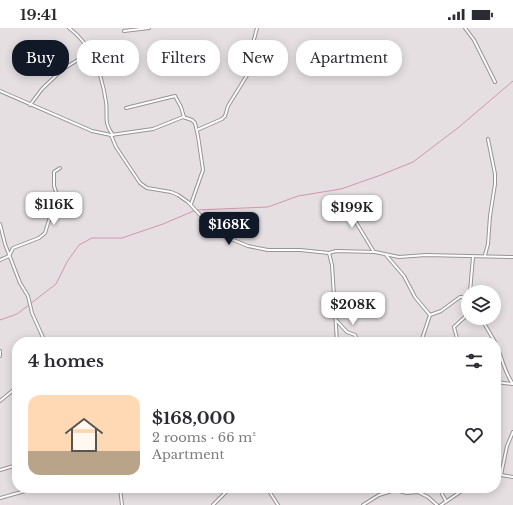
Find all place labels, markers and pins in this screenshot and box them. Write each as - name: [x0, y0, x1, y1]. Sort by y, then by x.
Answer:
- pin: $116K: [26, 192, 82, 226]
- pin: $199K: [324, 195, 380, 229]
- pin: $168K: [201, 212, 257, 246]
- pin: $208K: [325, 292, 381, 326]

